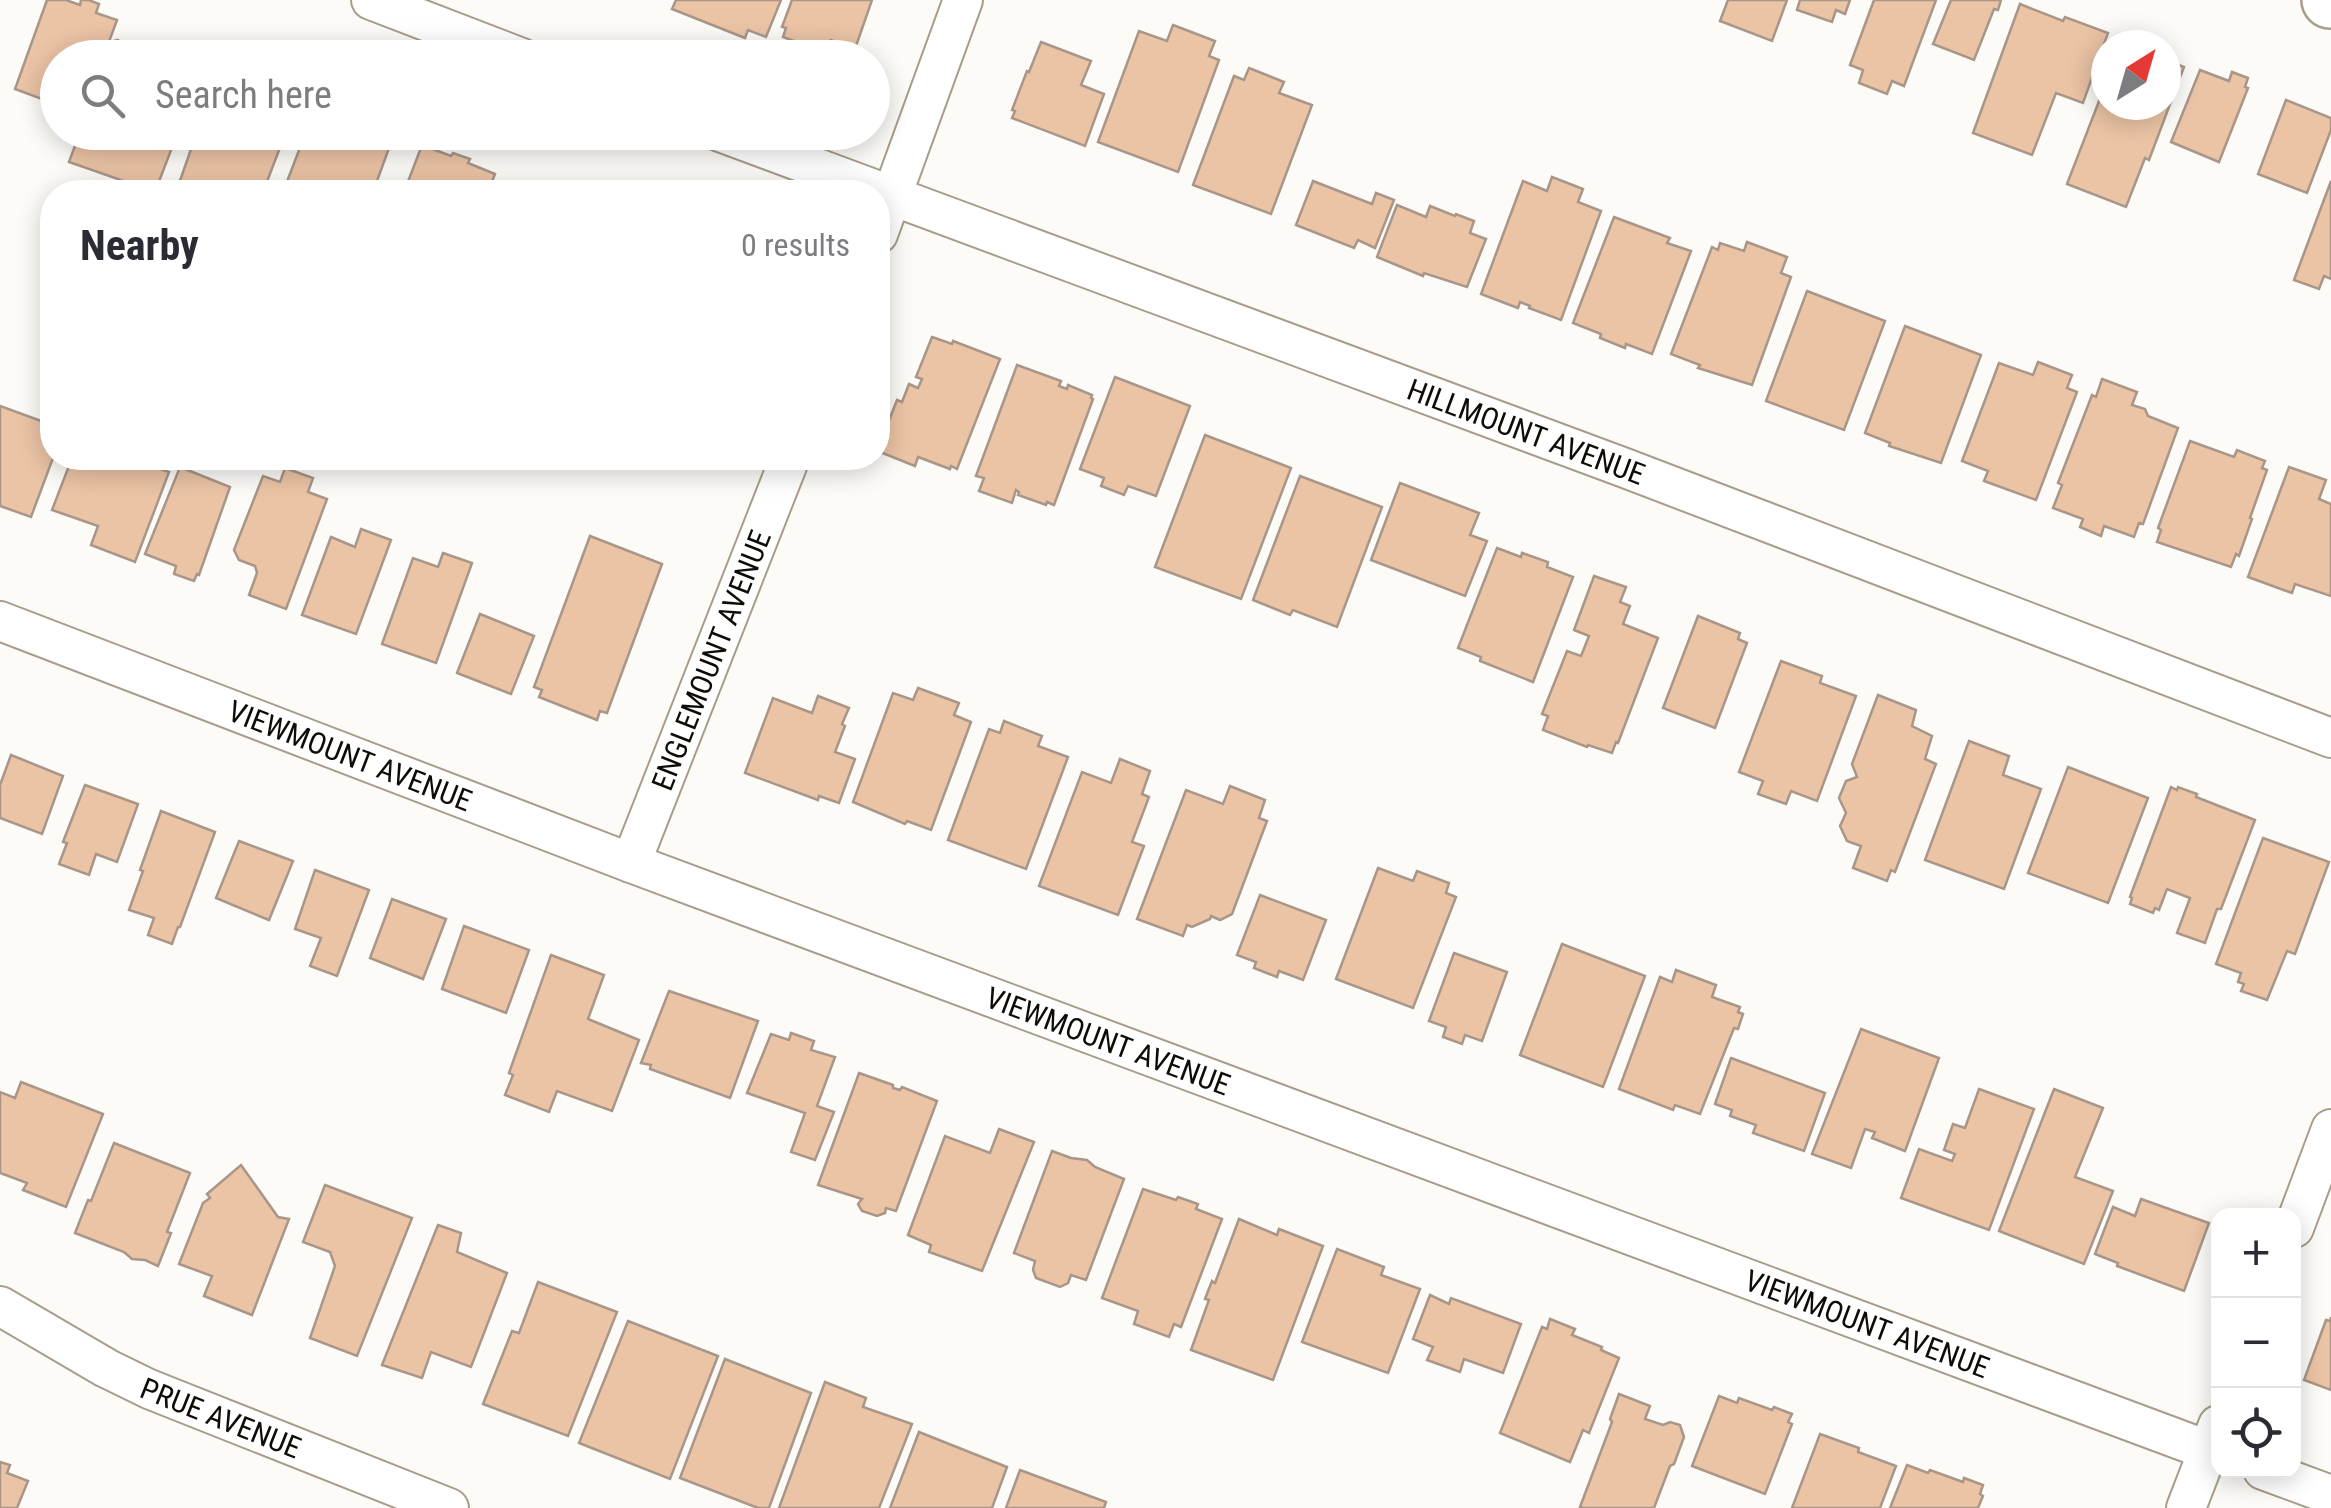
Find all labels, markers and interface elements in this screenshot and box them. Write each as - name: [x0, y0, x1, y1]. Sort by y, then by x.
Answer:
- north arrow: [2091, 30, 2181, 120]
- search box: [40, 40, 890, 150]
- icon: search: [75, 68, 130, 123]
- text: Search here: [155, 73, 332, 117]
- text: Nearby: [80, 221, 199, 270]
- text: 0 results: [741, 226, 850, 264]
- street label: HILLMOUNT AVENUE: [1403, 371, 1650, 491]
- street label: ENGLEMOUNT AVENUE: [644, 525, 777, 795]
- street label: VIEWMOUNT AVENUE: [223, 693, 477, 818]
- street label: VIEWMOUNT AVENUE: [981, 979, 1235, 1102]
- map controls: [2211, 1208, 2301, 1478]
- button: +: [2211, 1208, 2301, 1298]
- street label: VIEWMOUNT AVENUE: [1740, 1262, 1994, 1385]
- button: −: [2211, 1298, 2301, 1388]
- street label: PRUE AVENUE: [136, 1370, 306, 1465]
- button: locate: [2211, 1388, 2301, 1478]

